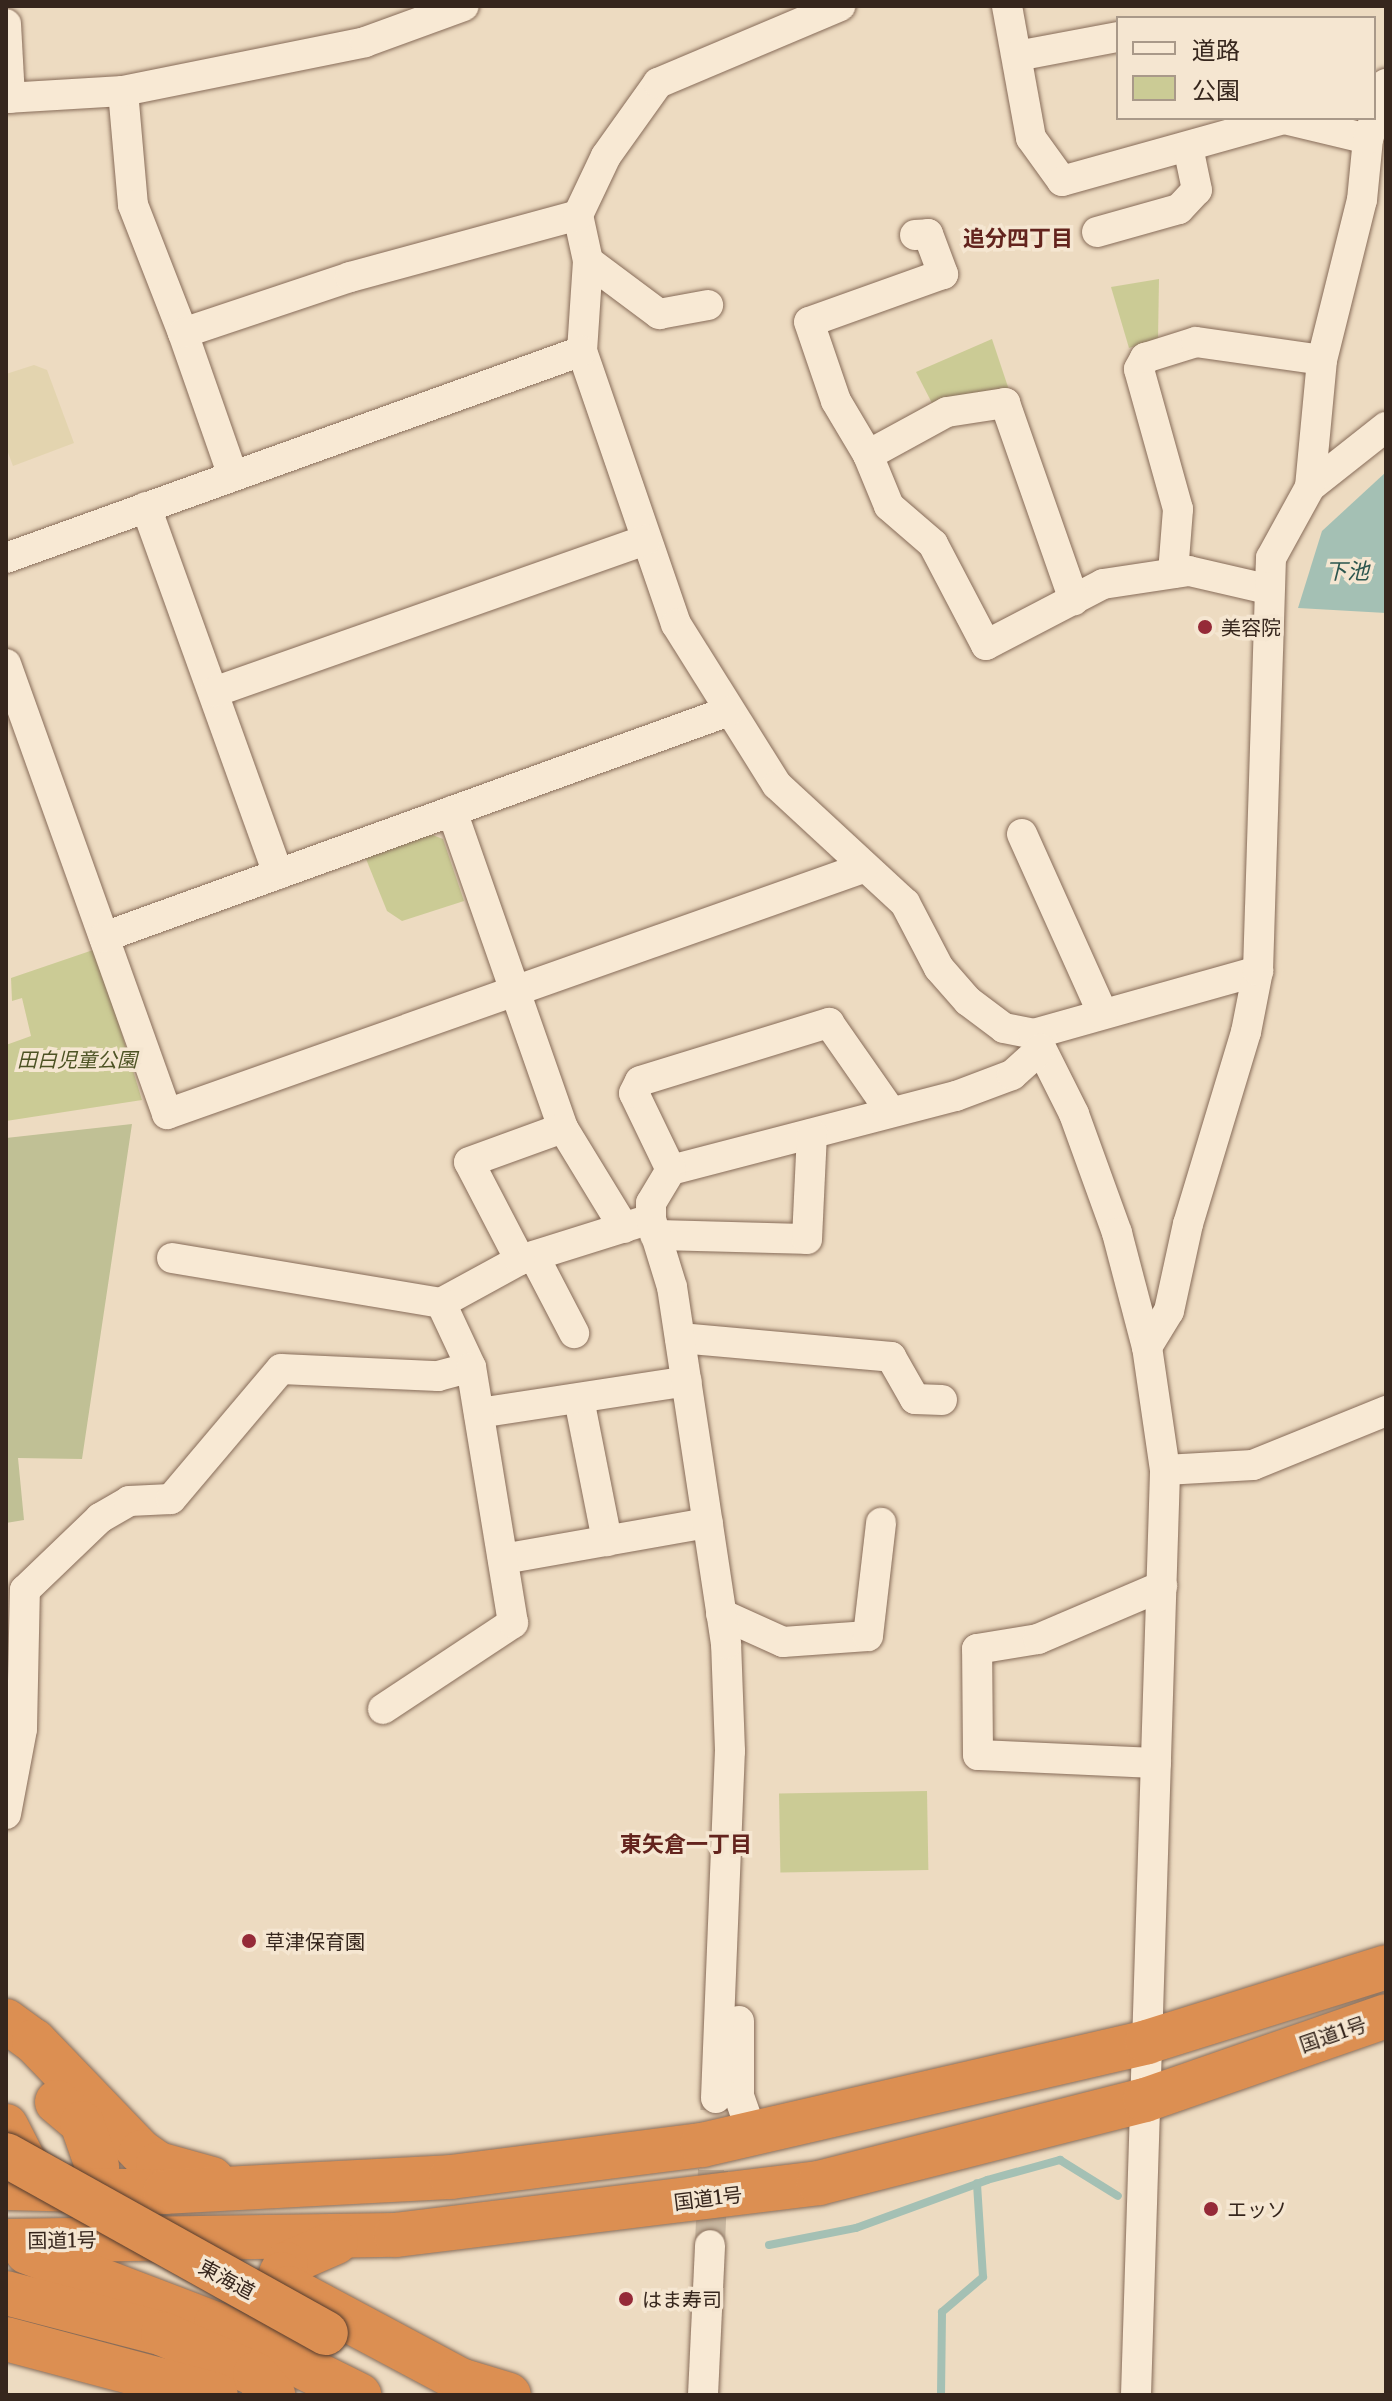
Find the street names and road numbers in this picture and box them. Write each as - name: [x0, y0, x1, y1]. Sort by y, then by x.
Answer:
- street label: 国道1号: [1296, 2011, 1370, 2057]
- street label: 国道1号: [672, 2182, 744, 2214]
- street label: 国道1号: [27, 2227, 97, 2253]
- street label: 東海道: [195, 2254, 259, 2304]

